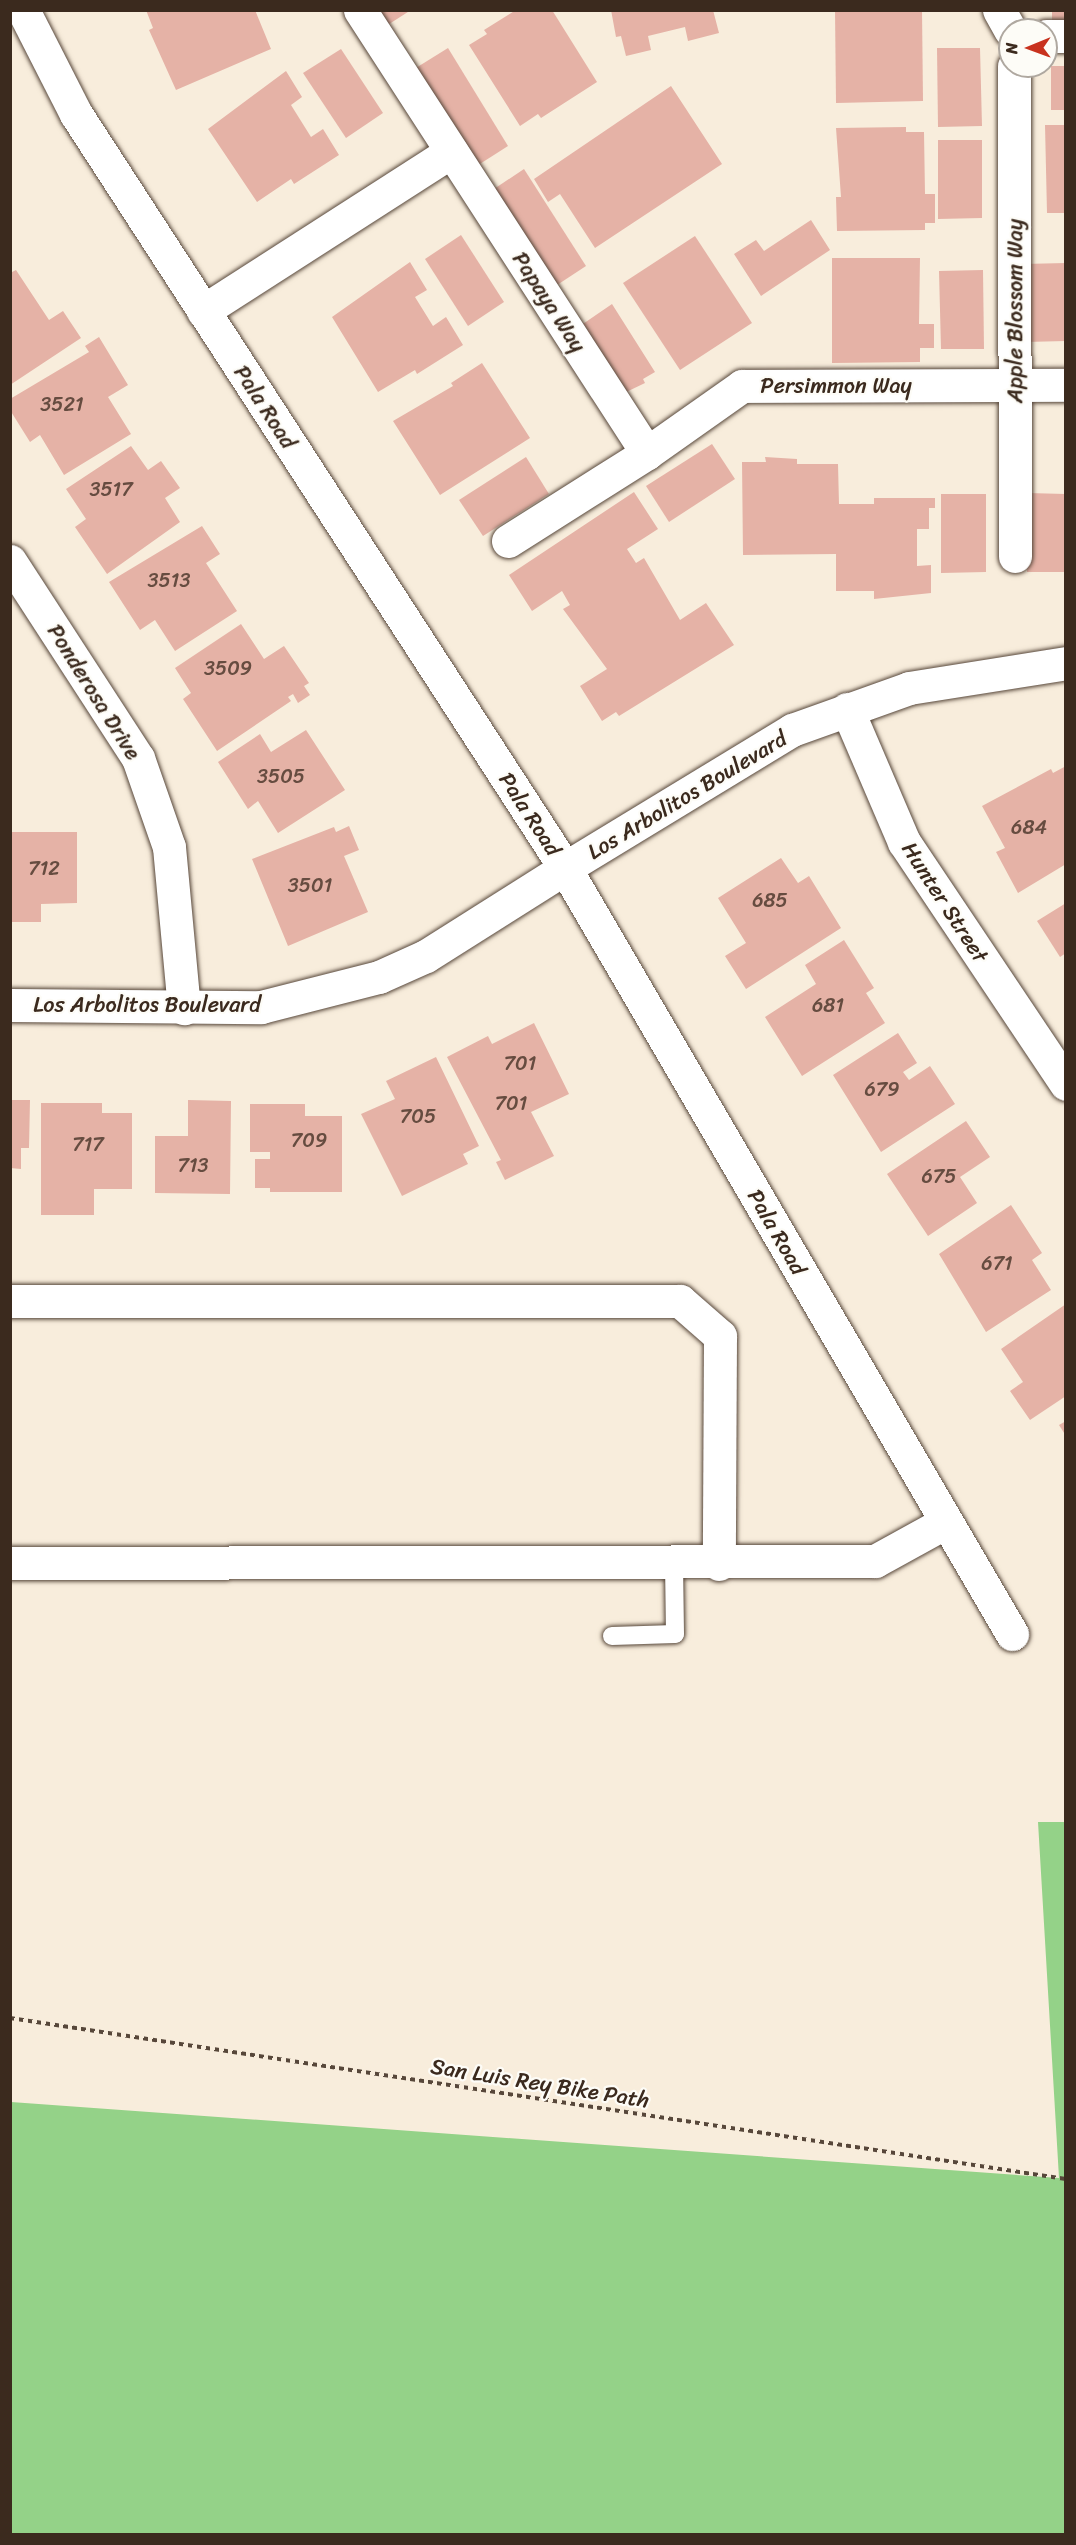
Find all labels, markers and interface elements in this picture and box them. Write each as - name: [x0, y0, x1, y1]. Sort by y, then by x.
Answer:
- north arrow: [998, 18, 1058, 78]
- text: N: [997, 42, 1026, 54]
- street label: Apple Blossom Way: [1002, 219, 1028, 403]
- street label: Papaya Way: [507, 247, 591, 357]
- street label: Pala Road: [228, 360, 302, 454]
- street label: Persimmon Way: [760, 373, 912, 399]
- house number: 3521: [40, 392, 84, 416]
- house number: 3517: [89, 477, 133, 501]
- house number: 3513: [148, 568, 190, 592]
- street label: Ponderosa Drive: [42, 619, 146, 765]
- house number: 3509: [204, 656, 252, 680]
- street label: Los Arbolitos Boulevard: [583, 725, 791, 865]
- house number: 3505: [257, 764, 305, 788]
- street label: Pala Road: [493, 767, 567, 861]
- house number: 684: [1011, 815, 1047, 839]
- street label: Hunter Street: [896, 837, 994, 967]
- house number: 712: [28, 856, 60, 880]
- house number: 3501: [288, 873, 332, 897]
- house number: 685: [752, 888, 788, 912]
- street label: Los Arbolitos Boulevard: [33, 992, 261, 1018]
- house number: 681: [812, 993, 844, 1017]
- house number: 701: [504, 1051, 536, 1075]
- house number: 679: [864, 1077, 900, 1101]
- house number: 701: [495, 1091, 527, 1115]
- house number: 705: [400, 1104, 436, 1128]
- house number: 709: [291, 1128, 327, 1152]
- house number: 717: [72, 1132, 104, 1156]
- house number: 713: [178, 1153, 208, 1177]
- house number: 675: [922, 1164, 956, 1188]
- street label: Pala Road: [742, 1184, 812, 1280]
- house number: 671: [981, 1251, 1013, 1275]
- street label: San Luis Rey Bike Path: [428, 2053, 652, 2113]

